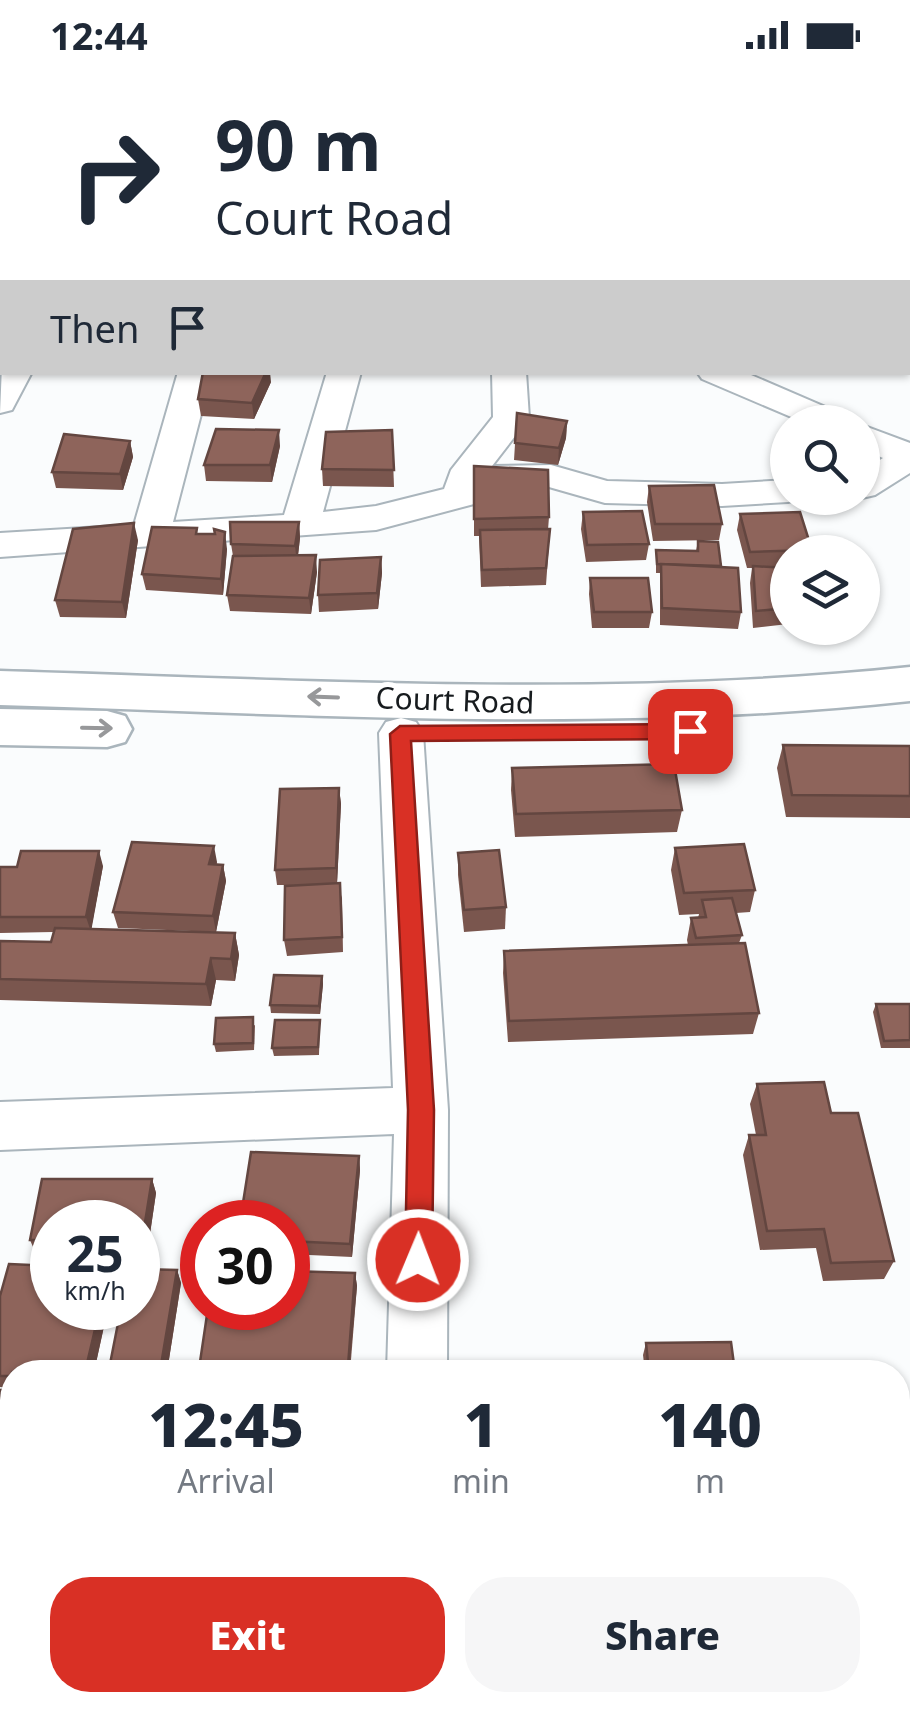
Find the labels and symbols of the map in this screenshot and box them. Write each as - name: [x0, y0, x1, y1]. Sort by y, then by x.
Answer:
- street label: Court Road: [375, 676, 535, 723]
- one-way arrow: [308, 688, 340, 707]
- pin: [648, 689, 733, 774]
- one-way arrow: [81, 719, 113, 738]
- speed limit sign: 30: [180, 1200, 310, 1330]
- position arrow: [366, 1208, 470, 1312]

